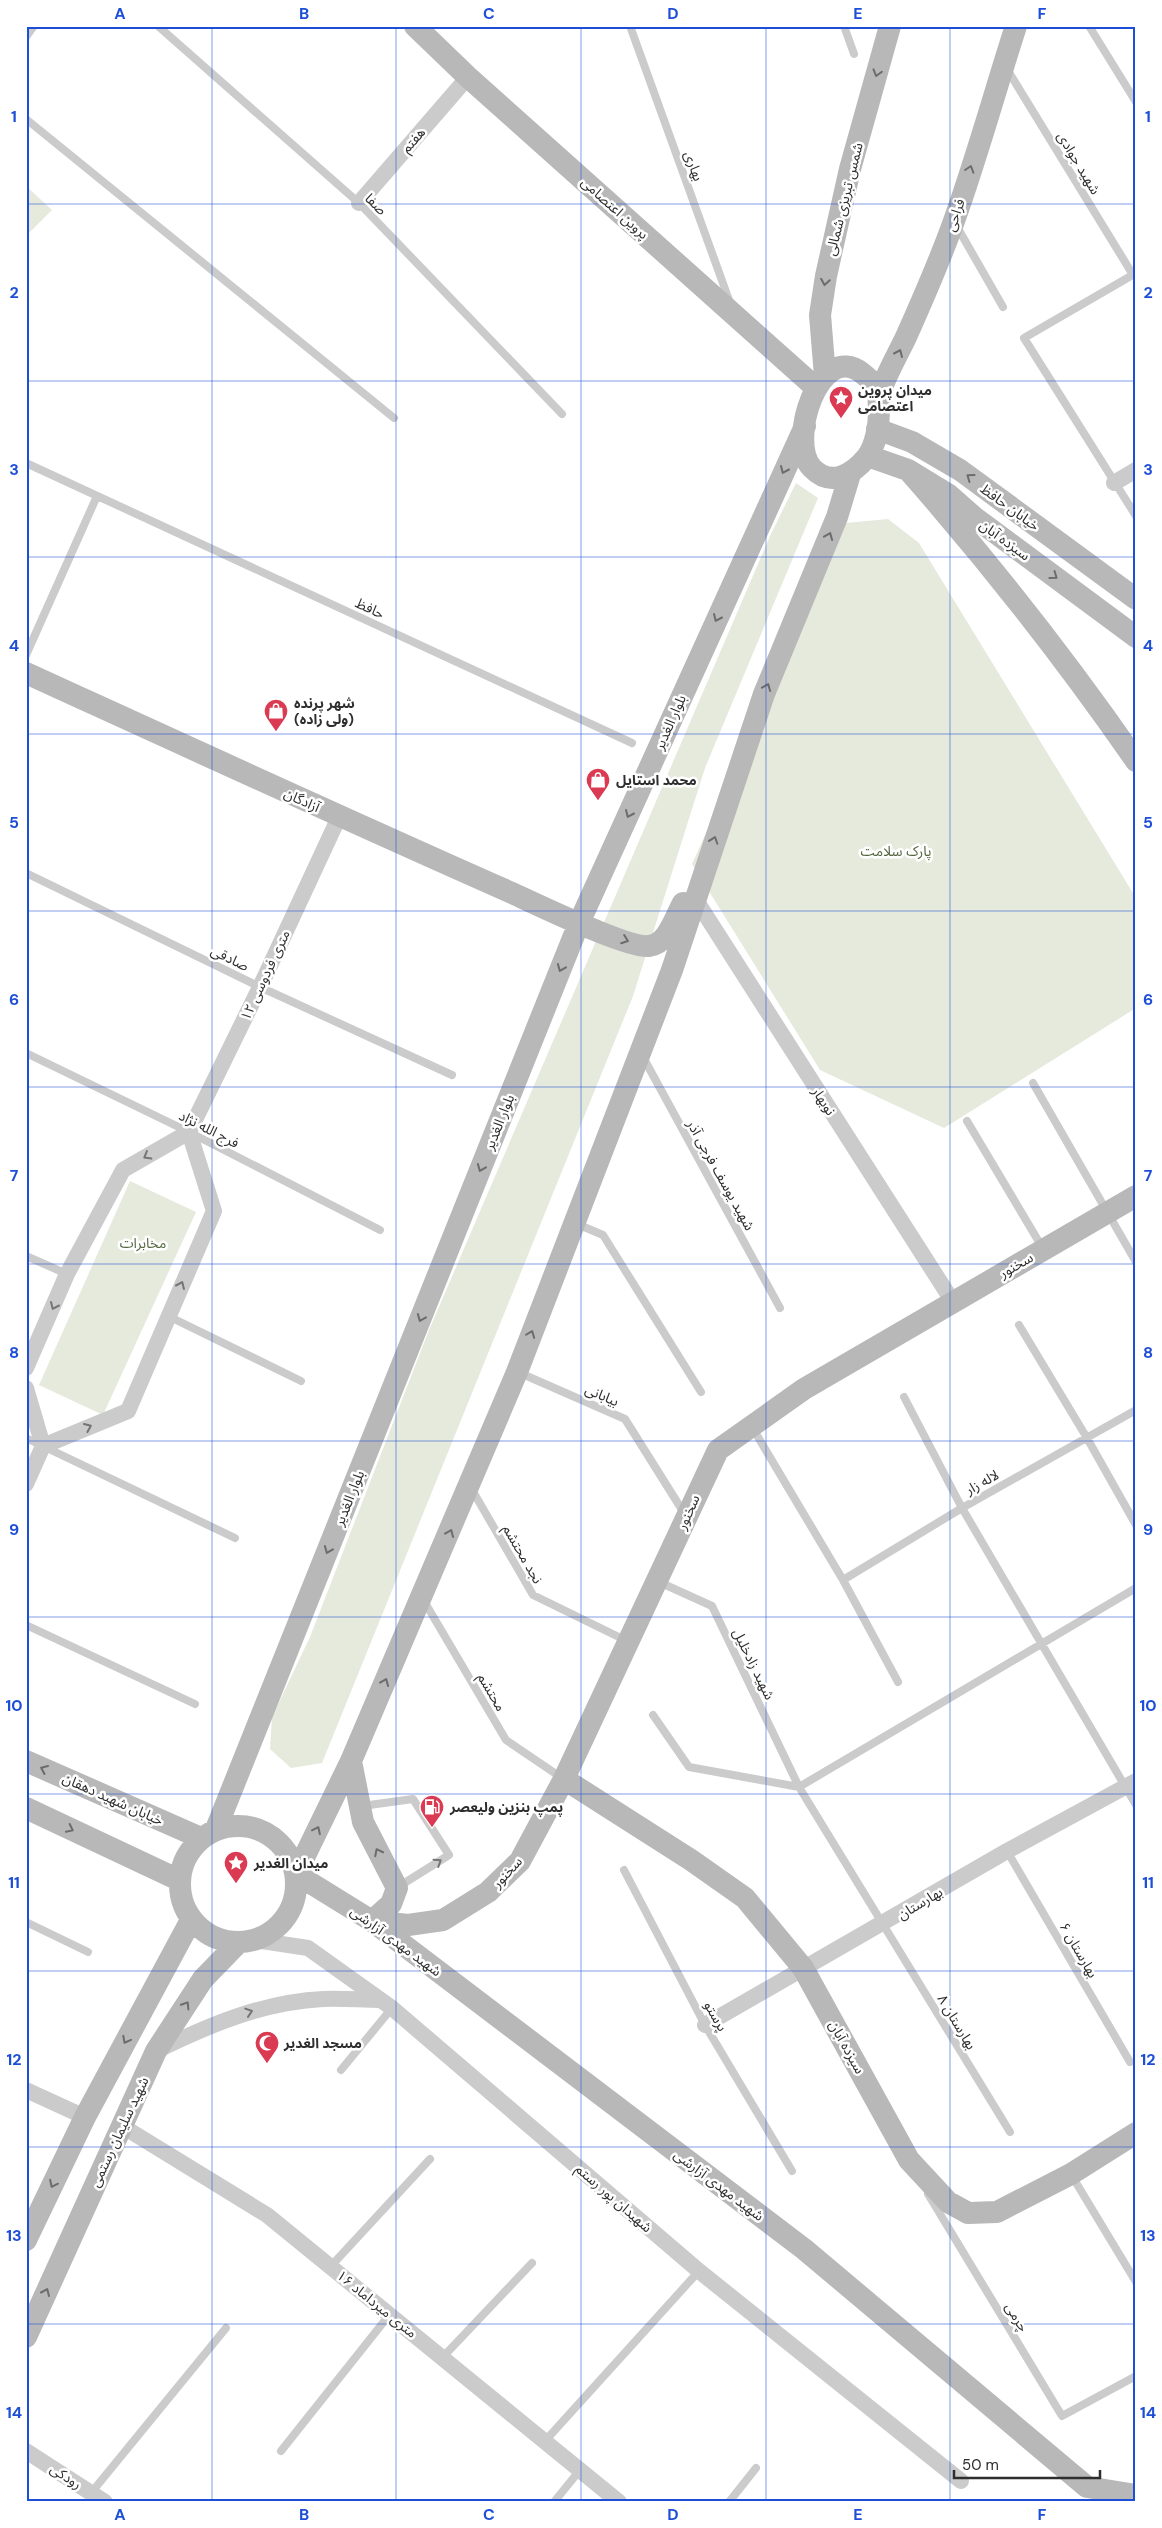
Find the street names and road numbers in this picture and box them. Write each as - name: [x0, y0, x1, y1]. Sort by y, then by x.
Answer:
- street label: هفتم: [397, 124, 431, 158]
- street label: شهید جوادی: [1053, 128, 1105, 198]
- street label: شمس تبریزی شمالی: [821, 141, 867, 257]
- street label: بهاری: [680, 148, 708, 184]
- street label: پروین اعتصامی: [577, 173, 653, 244]
- street label: صفا: [361, 189, 391, 219]
- street label: فراحی: [941, 196, 969, 234]
- street label: خیابان حافظ: [977, 479, 1043, 535]
- street label: سیزده آبان: [976, 516, 1034, 564]
- street label: حافظ: [353, 593, 387, 623]
- street label: بلوار الغدیر: [650, 692, 690, 753]
- street label: آزادگان: [281, 784, 324, 816]
- street label: ۱۲ متری فردوسی: [236, 927, 294, 1023]
- street label: صادقی: [208, 941, 252, 975]
- street label: نوبهار: [808, 1082, 840, 1119]
- street label: بلوار الغدیر: [479, 1091, 518, 1153]
- street label: فرج الله نژاد: [175, 1106, 242, 1154]
- street label: شهید یوسف فرجی آذر: [683, 1116, 759, 1234]
- street label: سخنور: [995, 1248, 1036, 1282]
- street label: بیابانی: [582, 1380, 622, 1410]
- street label: لاله زار: [961, 1466, 1002, 1499]
- street label: بلوار الغدیر: [329, 1467, 368, 1529]
- street label: سخنور: [672, 1492, 704, 1533]
- street label: نجد محتشم: [497, 1521, 547, 1588]
- street label: شهید زادخلیل: [729, 1625, 779, 1703]
- street label: محتشم: [472, 1670, 510, 1715]
- street label: خیابان شهید دهقان: [60, 1769, 166, 1829]
- street label: سخنور: [487, 1853, 526, 1892]
- street label: بهارستان: [894, 1882, 946, 1923]
- street label: شهید مهدی آزارشی: [347, 1902, 445, 1980]
- street label: بهارستان ۶: [1056, 1919, 1102, 1981]
- street label: بهارستان ۸: [934, 1991, 981, 2053]
- street label: پرستو: [699, 1998, 732, 2035]
- street label: سیزده آبان: [825, 2017, 869, 2077]
- street label: شهید سلیمان رستمی: [86, 2074, 152, 2190]
- street label: شهید مهدی آزارشی: [670, 2145, 768, 2225]
- street label: شهیدان پور رستم: [571, 2160, 656, 2238]
- street label: ۱۶ متری میرداماد: [333, 2266, 421, 2342]
- street label: چرمی: [1000, 2299, 1033, 2335]
- street label: رودکی: [47, 2459, 85, 2493]

